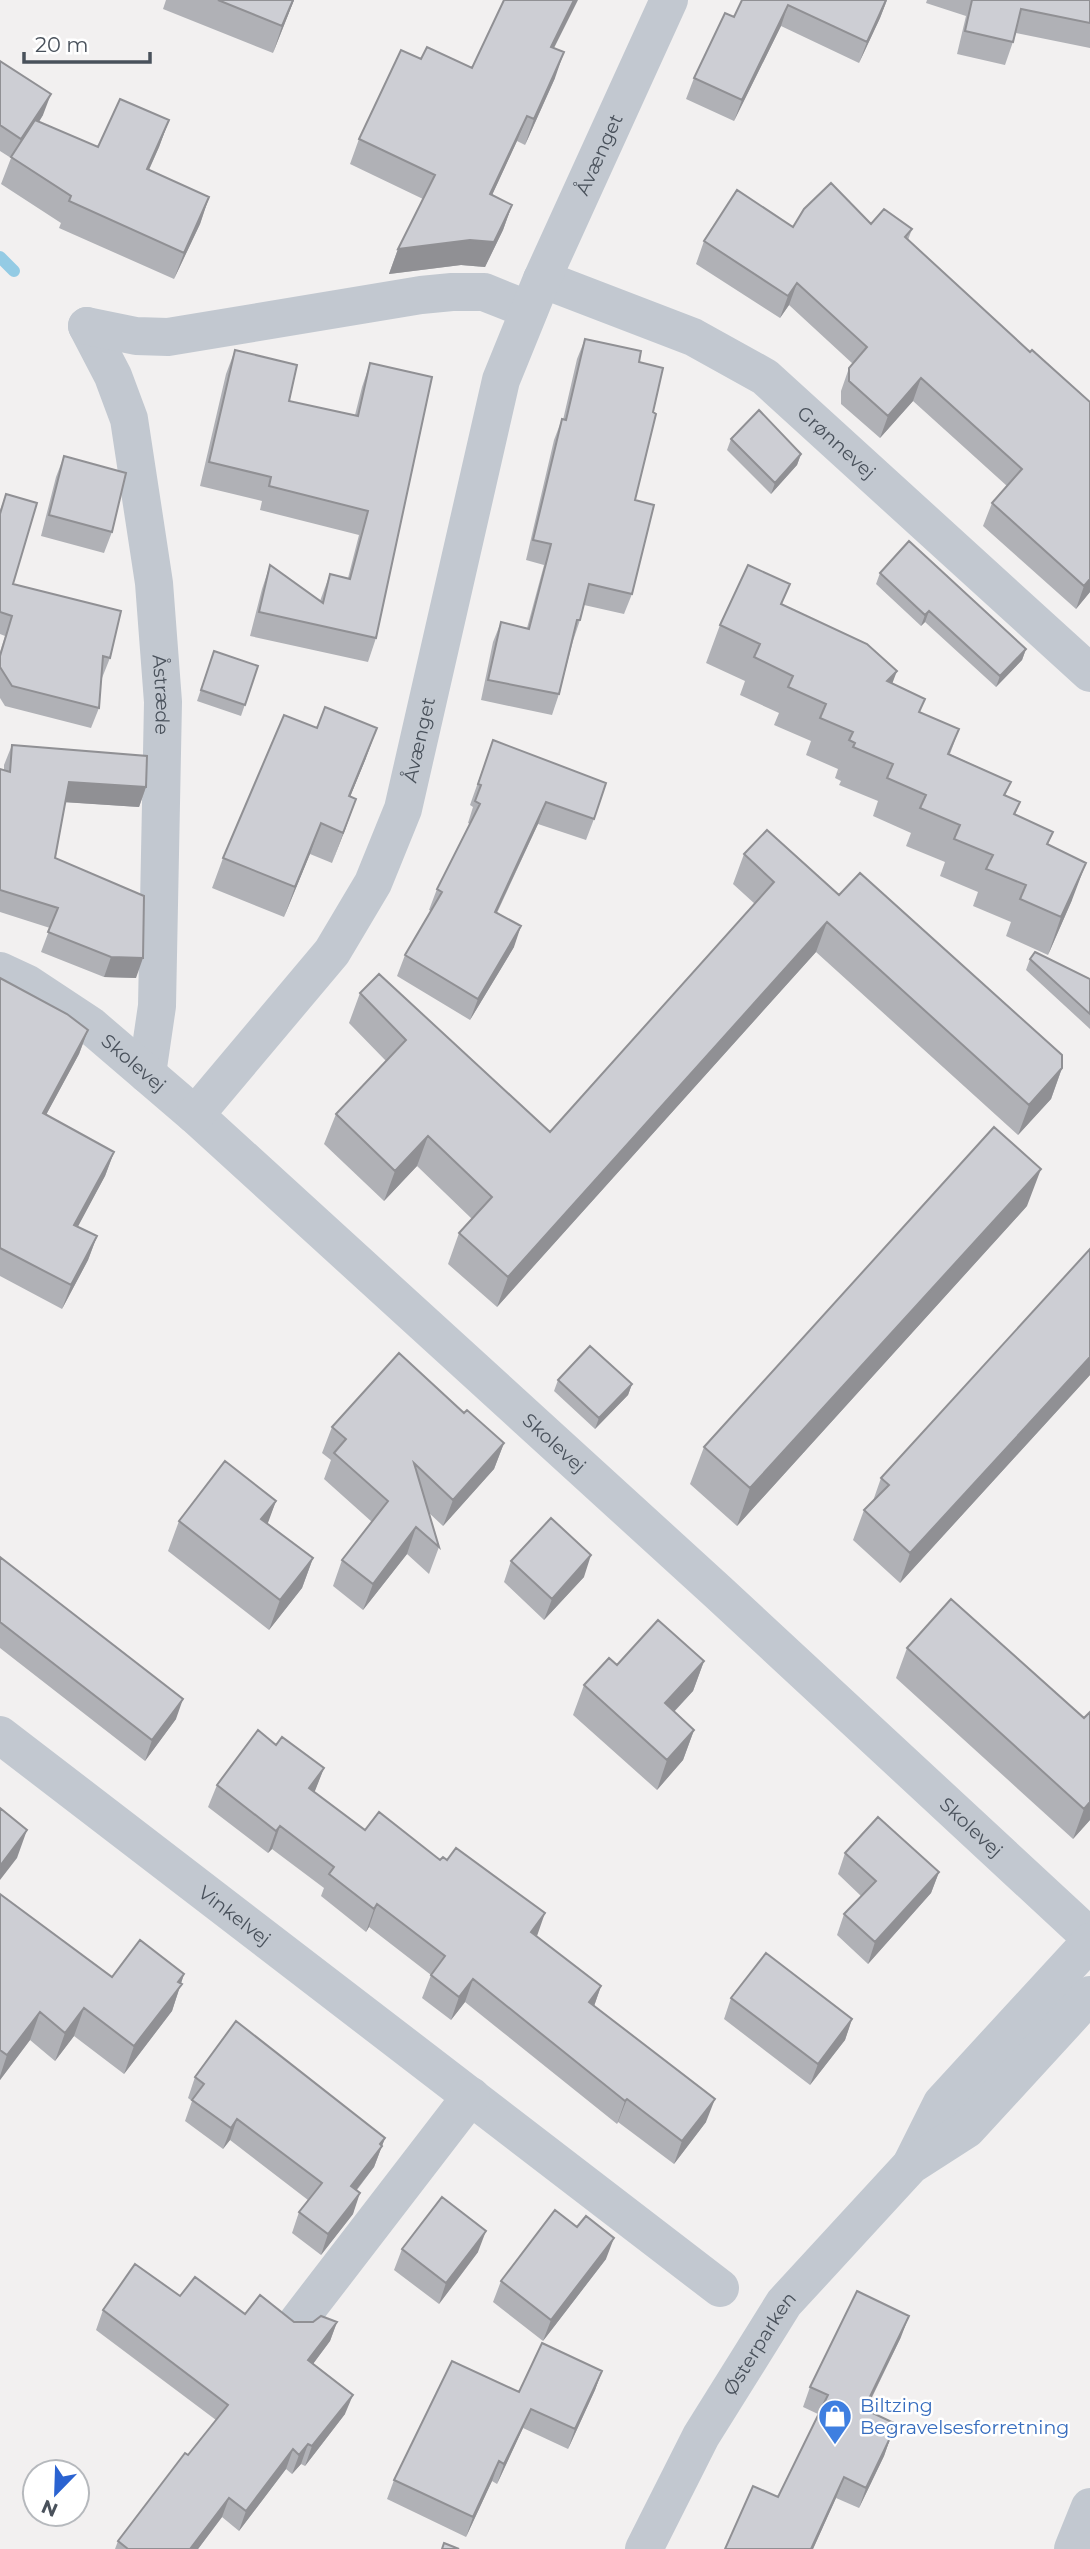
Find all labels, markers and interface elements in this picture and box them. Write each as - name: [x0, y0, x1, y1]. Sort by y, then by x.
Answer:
- scale bar: [24, 21, 150, 65]
- text: 20 m: [35, 32, 89, 57]
- street label: Åvænget: [570, 110, 627, 199]
- street label: Grønnevej: [793, 401, 880, 484]
- street label: Åstræde: [148, 654, 175, 735]
- street label: Åvænget: [398, 695, 440, 785]
- street label: Skolevej: [97, 1029, 171, 1097]
- street label: Skolevej: [518, 1408, 591, 1477]
- street label: Skolevej: [935, 1792, 1008, 1862]
- street label: Vinkelvej: [194, 1880, 275, 1950]
- street label: Østerparken: [718, 2286, 800, 2399]
- place label: Biltzing Begravelsesforretning: [860, 2394, 1069, 2439]
- shop icon: Biltzing Begravelsesforretning: [816, 2397, 854, 2446]
- north arrow: [21, 2458, 91, 2528]
- text: N: [38, 2495, 61, 2522]

